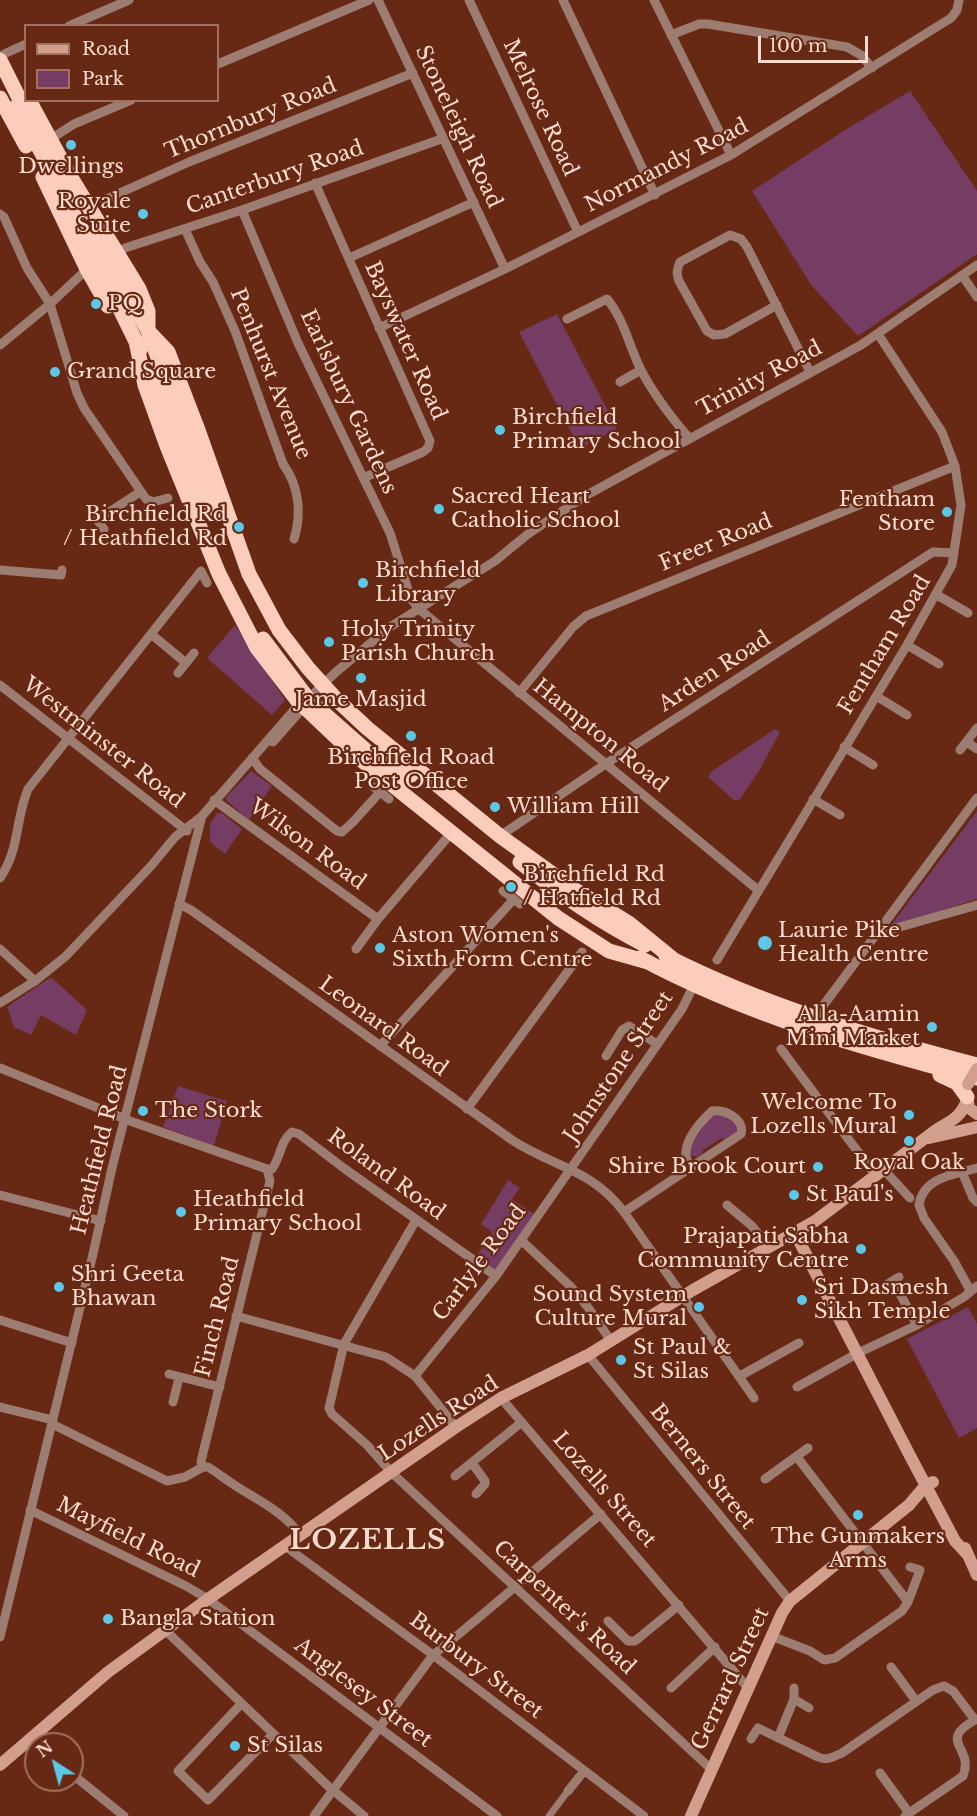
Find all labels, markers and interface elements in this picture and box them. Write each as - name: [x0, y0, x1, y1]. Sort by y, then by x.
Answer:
- legend: [24, 24, 219, 102]
- scale bar: [761, 24, 870, 62]
- text: 100 m: [769, 35, 827, 57]
- street label: Melrose Road: [497, 36, 583, 180]
- text: Road: [82, 38, 130, 60]
- street label: Stoneleigh Road: [409, 42, 507, 212]
- text: Park: [82, 68, 124, 90]
- street label: Thornbury Road: [162, 73, 340, 165]
- street label: Normandy Road: [581, 114, 753, 218]
- street label: Canterbury Road: [183, 136, 367, 220]
- marker: Dwellings: [64, 138, 78, 152]
- place label: Dwellings: [18, 154, 124, 180]
- place label: Royale Suite: [58, 189, 131, 239]
- marker: Royale Suite: [136, 207, 150, 221]
- street label: Bayswater Road: [359, 258, 451, 424]
- street label: Penhurst Avenue: [224, 285, 316, 463]
- place label: PQ: [108, 291, 142, 317]
- marker: PQ: [89, 297, 103, 311]
- street label: Earlsbury Gardens: [294, 306, 402, 498]
- street label: Trinity Road: [693, 336, 827, 422]
- place label: Grand Square: [67, 359, 216, 385]
- marker: Grand Square: [48, 365, 62, 379]
- place label: Birchfield Primary School: [512, 405, 681, 455]
- marker: Birchfield Primary School: [493, 423, 507, 437]
- place label: Sacred Heart Catholic School: [451, 484, 620, 534]
- place label: Fentham Store: [839, 487, 935, 537]
- place label: Birchfield Rd / Heathfield Rd: [63, 502, 227, 552]
- marker: Sacred Heart Catholic School: [432, 502, 446, 516]
- marker: Fentham Store: [940, 505, 954, 519]
- street label: Freer Road: [656, 509, 776, 577]
- marker: Birchfield Rd / Heathfield Rd: [232, 520, 246, 534]
- place label: Birchfield Library: [375, 558, 480, 608]
- street label: Fentham Road: [833, 571, 937, 719]
- marker: Birchfield Library: [356, 576, 370, 590]
- place label: Holy Trinity Parish Church: [341, 617, 495, 667]
- street label: Arden Road: [654, 626, 776, 718]
- marker: Holy Trinity Parish Church: [322, 635, 336, 649]
- marker: Jame Masjid: [354, 671, 368, 685]
- street label: Westminster Road: [17, 672, 189, 814]
- street label: Hampton Road: [528, 674, 672, 798]
- place label: Jame Masjid: [295, 687, 427, 713]
- marker: Birchfield Road Post Office: [404, 729, 418, 743]
- place label: Birchfield Road Post Office: [327, 745, 495, 795]
- street label: Wilson Road: [244, 794, 370, 896]
- place label: William Hill: [507, 794, 640, 820]
- marker: William Hill: [488, 800, 502, 814]
- place label: Birchfield Rd / Hatfield Rd: [523, 862, 665, 912]
- marker: Birchfield Rd / Hatfield Rd: [504, 880, 518, 894]
- place label: Laurie Pike Health Centre: [778, 918, 929, 968]
- place label: Aston Women's Sixth Form Centre: [392, 923, 593, 973]
- marker: Laurie Pike Health Centre: [756, 934, 774, 952]
- marker: Aston Women's Sixth Form Centre: [373, 941, 387, 955]
- street label: Leonard Road: [314, 972, 452, 1082]
- street label: Johnstone Street: [559, 986, 679, 1148]
- place label: Alla-Aamin Mini Market: [786, 1002, 920, 1052]
- marker: Alla-Aamin Mini Market: [925, 1020, 939, 1034]
- street label: Heathfield Road: [67, 1063, 133, 1237]
- place label: Welcome To Lozells Mural: [750, 1090, 897, 1140]
- place label: The Stork: [155, 1098, 262, 1124]
- marker: The Stork: [136, 1104, 150, 1118]
- marker: Welcome To Lozells Mural: [902, 1108, 916, 1122]
- street label: Roland Road: [322, 1124, 450, 1226]
- marker: Royal Oak: [902, 1134, 916, 1148]
- place label: Royal Oak: [853, 1150, 965, 1176]
- place label: Shire Brook Court: [608, 1154, 806, 1180]
- marker: Shire Brook Court: [811, 1160, 825, 1174]
- place label: St Paul's: [806, 1182, 894, 1208]
- place label: Heathfield Primary School: [193, 1187, 362, 1237]
- marker: St Paul's: [787, 1188, 801, 1202]
- street label: Carlyle Road: [428, 1200, 532, 1326]
- marker: Heathfield Primary School: [174, 1205, 188, 1219]
- place label: Prajapati Sabha Community Centre: [637, 1224, 849, 1274]
- marker: Prajapati Sabha Community Centre: [854, 1242, 868, 1256]
- street label: Finch Road: [191, 1254, 245, 1380]
- place label: Shri Geeta Bhawan: [71, 1262, 184, 1312]
- place label: Sri Dasmesh Sikh Temple: [814, 1275, 950, 1325]
- marker: Shri Geeta Bhawan: [52, 1280, 66, 1294]
- place label: Sound System Culture Mural: [533, 1282, 687, 1332]
- marker: Sri Dasmesh Sikh Temple: [795, 1293, 809, 1307]
- marker: Sound System Culture Mural: [692, 1300, 706, 1314]
- place label: St Paul & St Silas: [633, 1335, 732, 1385]
- marker: St Paul & St Silas: [614, 1353, 628, 1367]
- street label: Lozells Road: [374, 1371, 504, 1467]
- street label: Berners Street: [644, 1399, 760, 1535]
- street label: Lozells Street: [547, 1427, 661, 1553]
- street label: Mayfield Road: [52, 1492, 204, 1584]
- marker: The Gunmakers Arms: [851, 1508, 865, 1522]
- place label: The Gunmakers Arms: [771, 1524, 945, 1574]
- district label: LOZELLS: [290, 1525, 446, 1557]
- street label: Carpenter's Road: [488, 1536, 640, 1680]
- street label: Gerrard Street: [687, 1603, 775, 1755]
- place label: Bangla Station: [120, 1606, 276, 1632]
- street label: Burbury Street: [404, 1608, 548, 1724]
- marker: Bangla Station: [101, 1612, 115, 1626]
- street label: Anglesey Street: [289, 1633, 437, 1753]
- north arrow: [24, 1732, 84, 1792]
- place label: St Silas: [247, 1733, 323, 1759]
- text: N: [33, 1737, 57, 1762]
- marker: St Silas: [228, 1739, 242, 1753]

